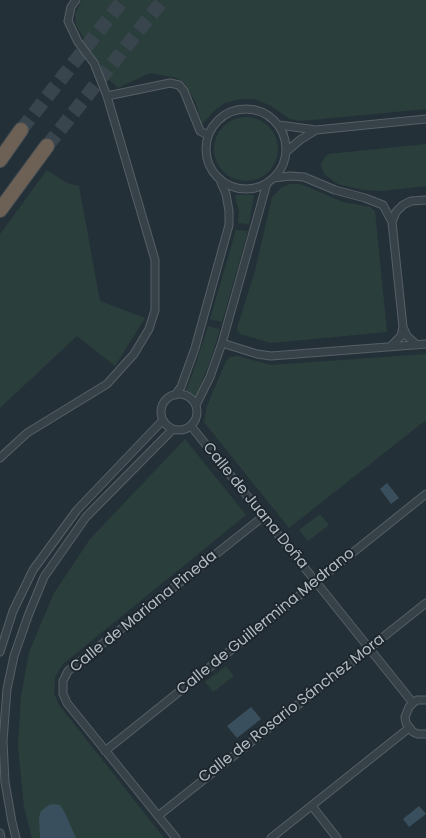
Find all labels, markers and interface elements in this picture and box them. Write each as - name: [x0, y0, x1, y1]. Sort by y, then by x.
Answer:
- street label: Calle de Juana Doña: [199, 439, 311, 573]
- street label: Calle de Guillermina Medrano: [174, 545, 358, 699]
- street label: Calle de Mariana Pineda: [67, 547, 221, 677]
- street label: Calle de Rosario Sánchez Mora: [195, 631, 389, 787]

